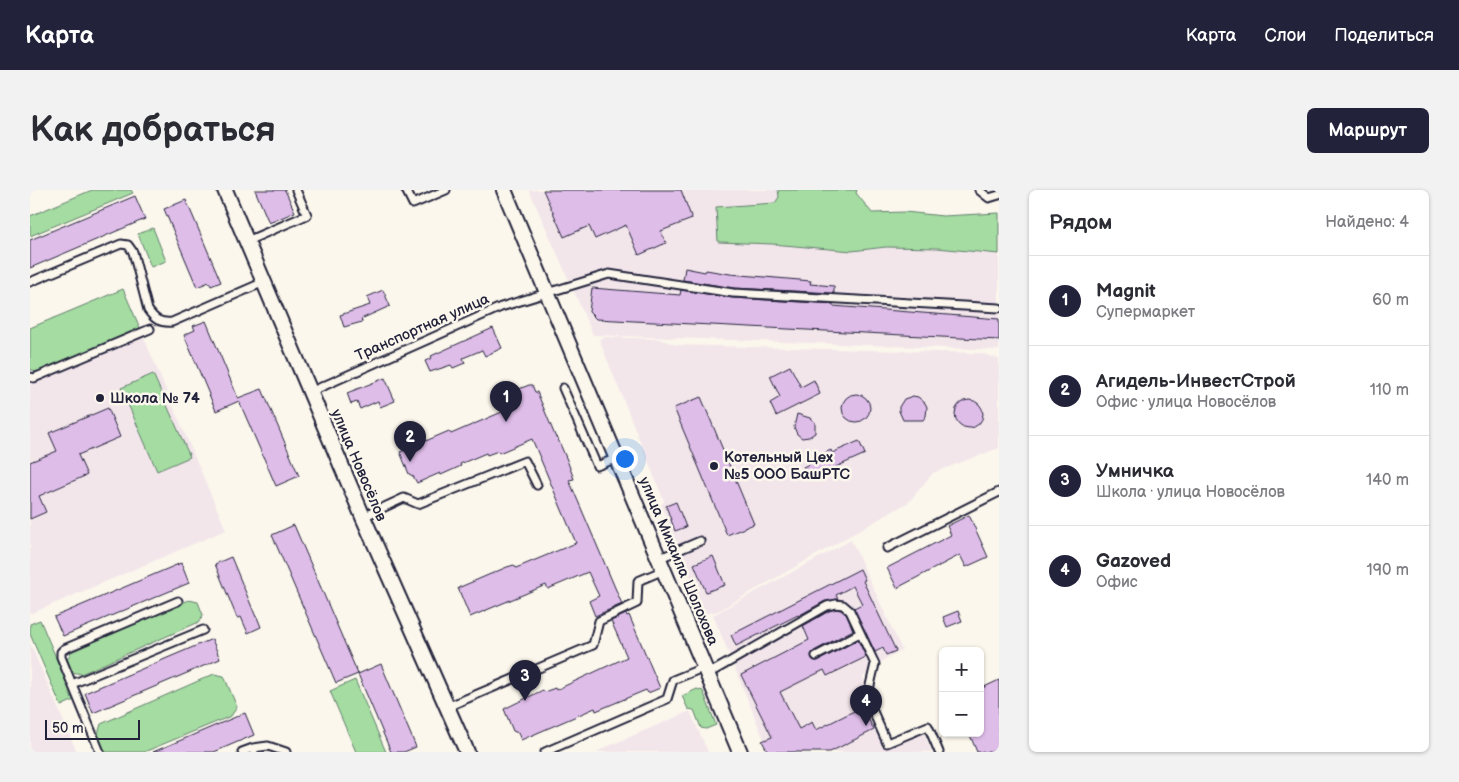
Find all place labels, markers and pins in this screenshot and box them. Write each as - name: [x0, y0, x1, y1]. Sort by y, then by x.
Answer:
- pin: 1: [490, 381, 522, 422]
- place label: Школа № 74: [110, 389, 200, 408]
- marker: Школа № 74: [94, 392, 106, 404]
- pin: 2: [394, 421, 426, 462]
- place label: Котельный Цех №5 ООО БашРТС: [724, 448, 851, 484]
- marker: Котельный Цех №5 ООО БашРТС: [708, 460, 720, 472]
- pin: 3: [509, 660, 541, 701]
- pin: 4: [850, 685, 882, 726]

